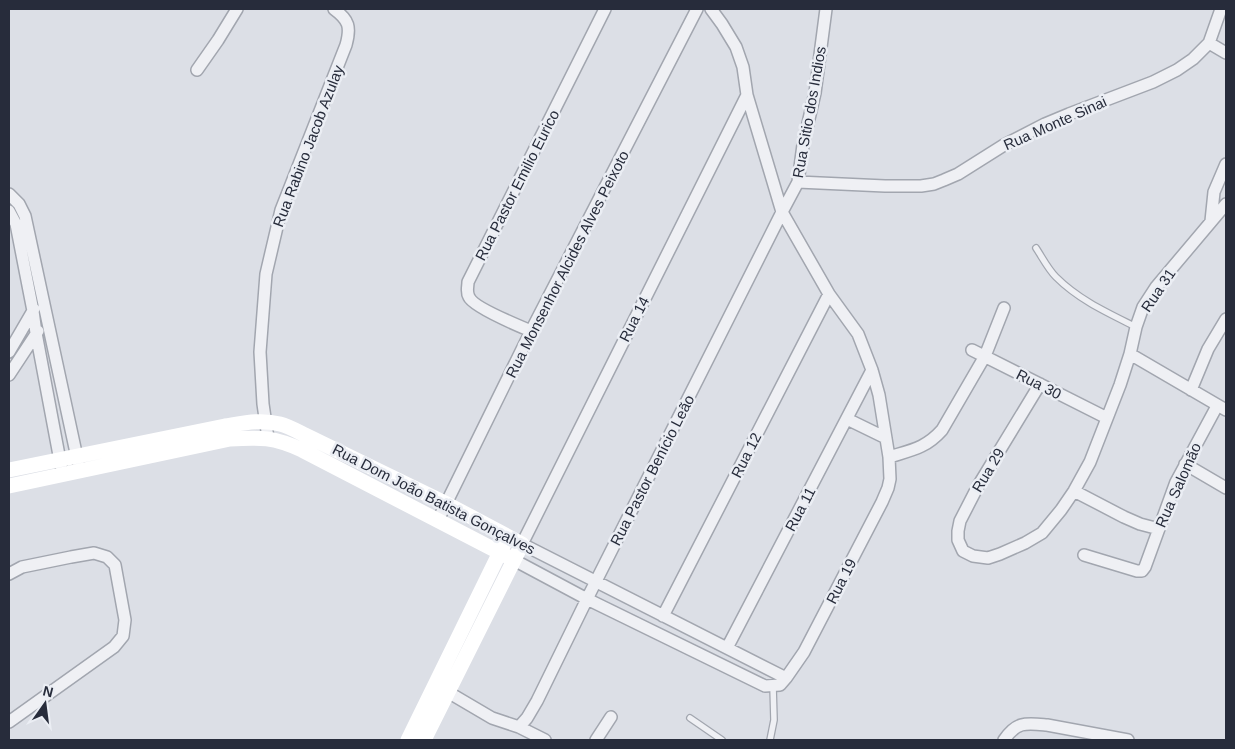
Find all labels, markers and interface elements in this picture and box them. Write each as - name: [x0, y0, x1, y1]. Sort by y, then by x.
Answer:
- street label: Rua Sitio dos Indios: [789, 45, 829, 179]
- street label: Rua Rabino Jacob Azulay: [269, 62, 347, 229]
- street label: Rua Monte Sinai: [1001, 93, 1109, 153]
- street label: Rua Pastor Emilio Eurico: [472, 107, 562, 263]
- street label: Rua Monsenhor Alcides Alves Peixoto: [502, 148, 632, 380]
- street label: Rua 31: [1137, 265, 1179, 315]
- street label: Rua 14: [615, 294, 653, 344]
- street label: Rua 30: [1014, 365, 1064, 403]
- street label: Rua Pastor Benício Leão: [607, 392, 697, 548]
- street label: Rua 12: [727, 430, 765, 480]
- street label: Rua Dom João Batista Gonçalves: [330, 440, 538, 558]
- street label: Rua Salomão: [1152, 440, 1204, 530]
- street label: Rua 29: [968, 445, 1008, 495]
- street label: Rua 11: [781, 484, 819, 534]
- street label: Rua 19: [822, 556, 860, 606]
- north arrow: [20, 679, 70, 729]
- text: N: [41, 682, 55, 700]

